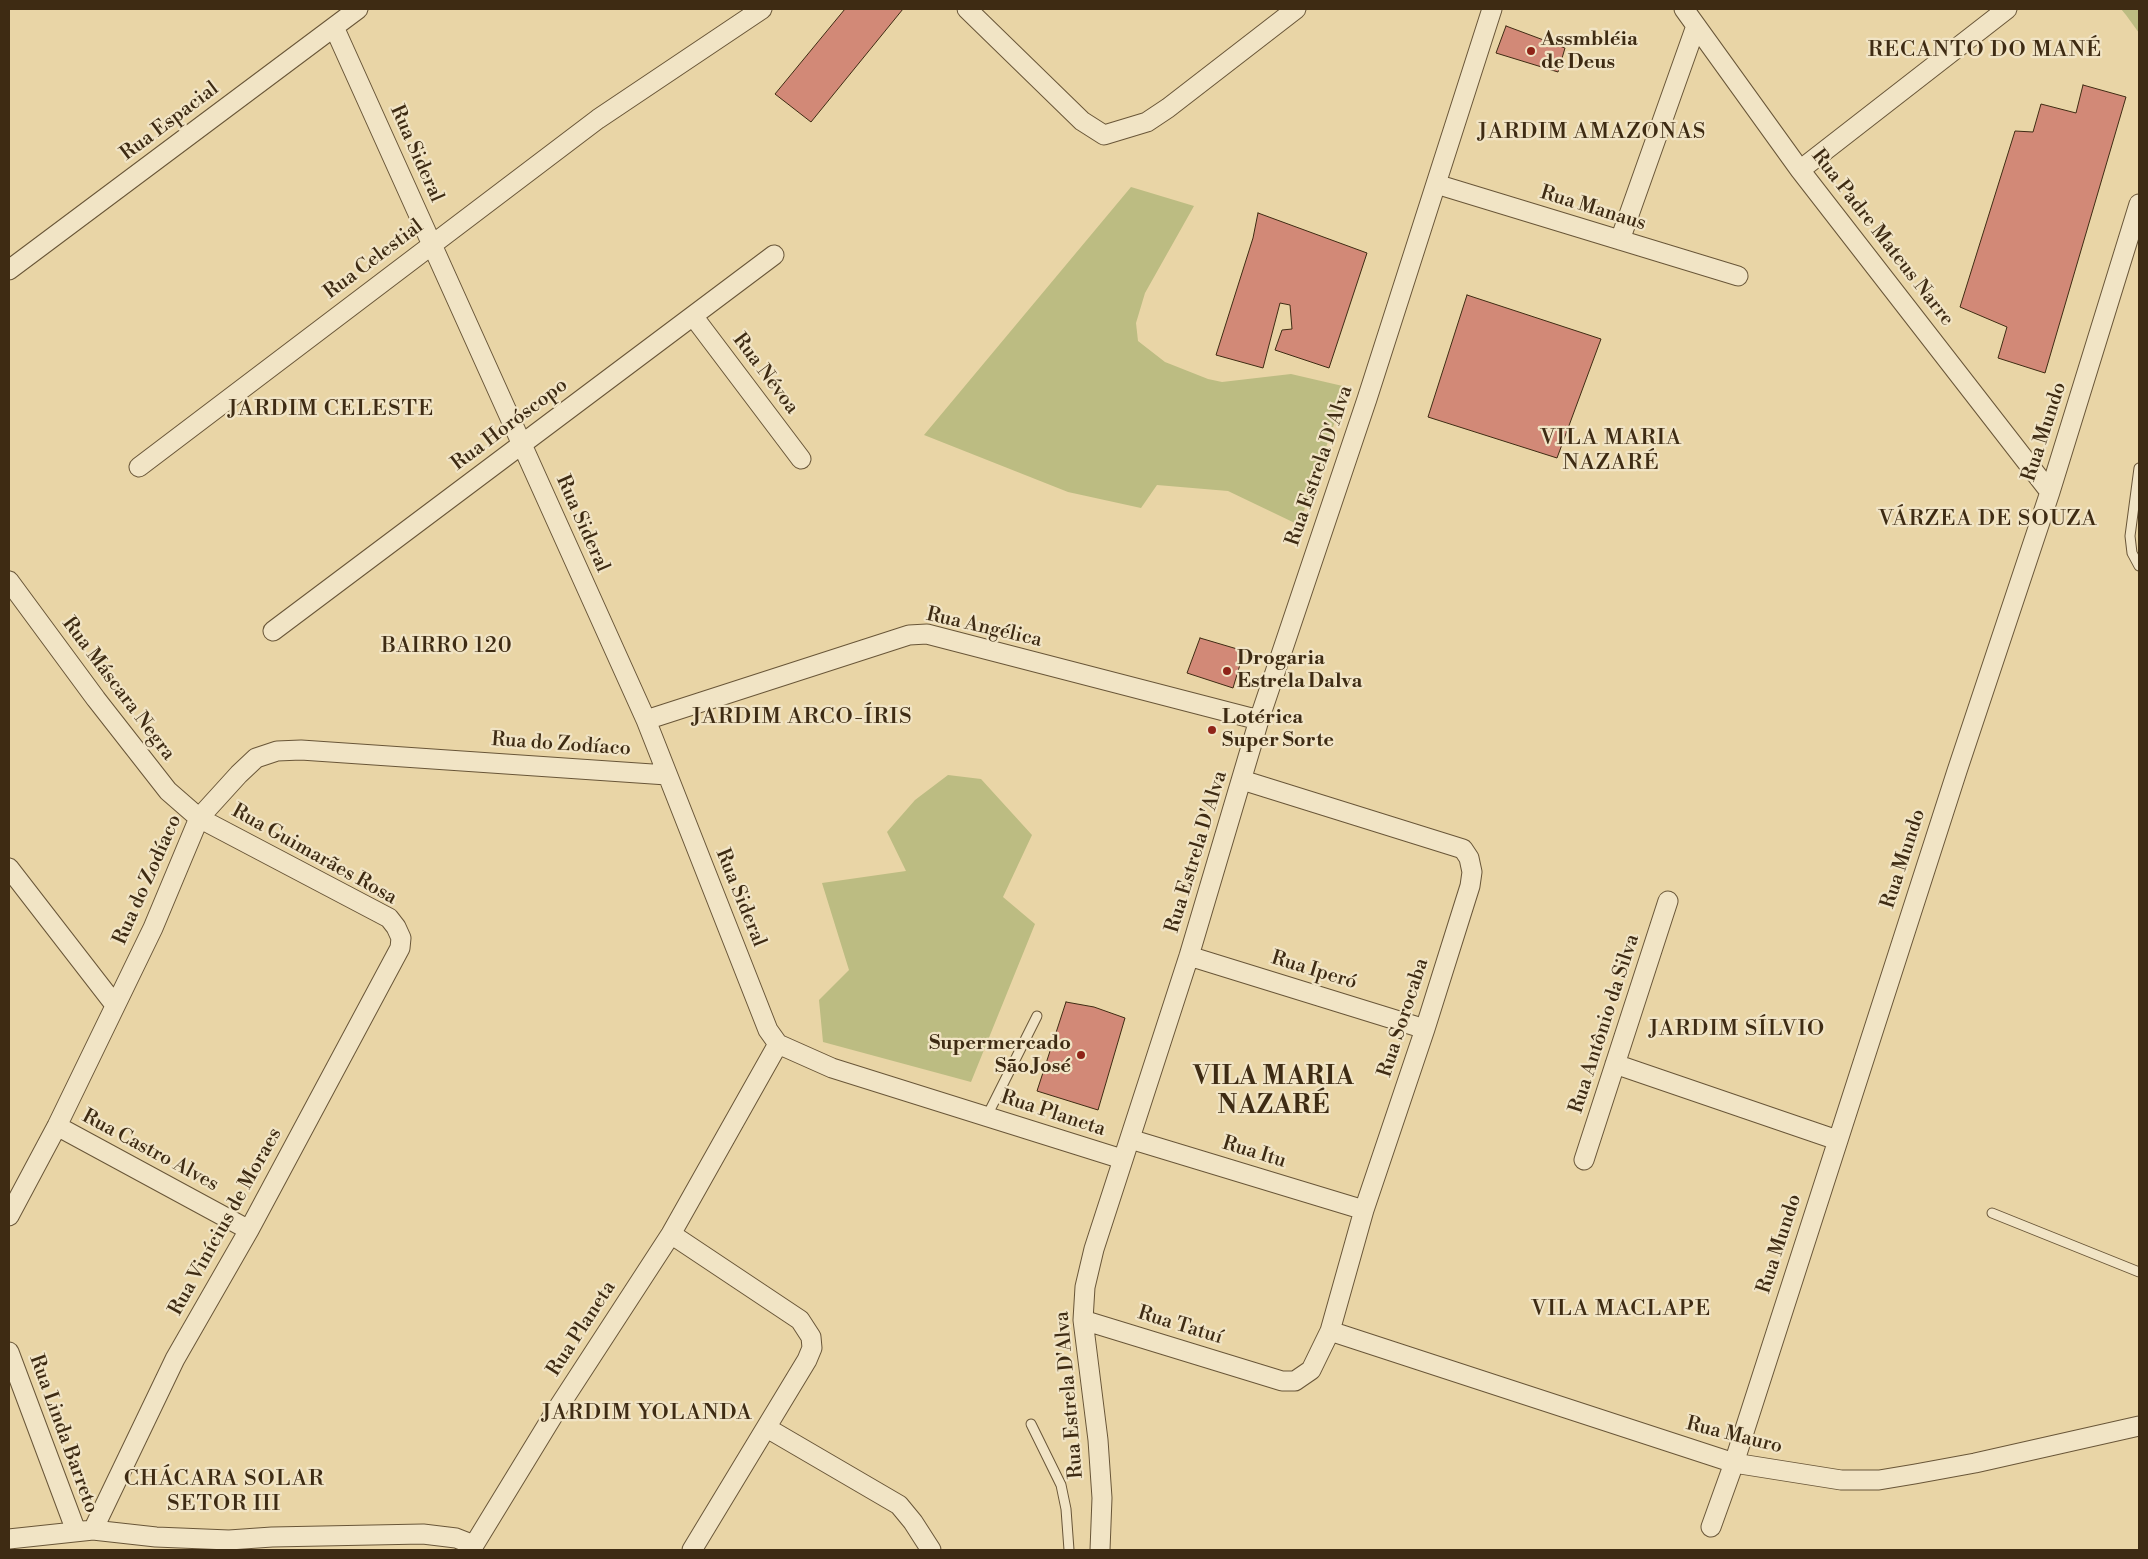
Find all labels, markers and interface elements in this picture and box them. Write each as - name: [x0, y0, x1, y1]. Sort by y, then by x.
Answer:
- place label: Assmbléia de Deus: [1541, 28, 1638, 75]
- district label: RECANTO DO MANÉ: [1866, 38, 2104, 64]
- marker: Assmbléia de Deus: [1525, 45, 1537, 57]
- street label: Rua Espacial: [116, 77, 224, 167]
- street label: Rua Sideral: [384, 102, 448, 206]
- district label: JARDIM AMAZONAS: [1476, 120, 1708, 146]
- street label: Rua Padre Mateus Narre: [1806, 145, 1958, 331]
- street label: Rua Manaus: [1537, 182, 1649, 236]
- street label: Rua Celestial: [320, 215, 428, 305]
- street label: Rua Névoa: [727, 329, 803, 419]
- street label: Rua Horóscopo: [447, 374, 573, 476]
- street label: Rua Mundo: [2018, 379, 2072, 485]
- street label: Rua Estrela D'Alva: [1281, 383, 1359, 549]
- district label: JARDIM CELESTE: [226, 397, 436, 423]
- district label: VILA MARIA NAZARÉ: [1539, 426, 1683, 478]
- street label: Rua Sideral: [550, 472, 614, 576]
- district label: VÁRZEA DE SOUZA: [1876, 507, 2100, 533]
- street label: Rua Angélica: [924, 603, 1044, 653]
- street label: Rua Máscara Negra: [56, 613, 180, 765]
- district label: BAIRRO 120: [380, 634, 514, 660]
- place label: Drogaria Estrela Dalva: [1237, 647, 1362, 694]
- marker: Drogaria Estrela Dalva: [1221, 665, 1233, 677]
- district label: JARDIM ARCO-ÍRIS: [689, 705, 915, 731]
- place label: Lotérica Super Sorte: [1222, 706, 1334, 753]
- marker: Lotérica Super Sorte: [1206, 724, 1218, 736]
- street label: Rua do Zodíaco: [490, 728, 632, 762]
- street label: Rua Estrela D'Alva: [1161, 768, 1233, 936]
- street label: Rua Guimarães Rosa: [227, 800, 401, 910]
- street label: Rua Mundo: [1877, 806, 1931, 912]
- street label: Rua do Zodíaco: [109, 811, 187, 949]
- street label: Rua Sideral: [709, 845, 771, 951]
- street label: Rua Antônio da Silva: [1565, 931, 1645, 1117]
- street label: Rua Iperó: [1268, 947, 1360, 995]
- street label: Rua Sorocaba: [1373, 956, 1435, 1080]
- district label: JARDIM SÍLVIO: [1647, 1017, 1827, 1043]
- place label: Supermercado São José: [929, 1032, 1071, 1079]
- marker: Supermercado São José: [1075, 1049, 1087, 1061]
- district label: VILA MARIA NAZARÉ: [1192, 1063, 1356, 1122]
- street label: Rua Planeta: [998, 1086, 1108, 1142]
- street label: Rua Castro Alves: [78, 1105, 222, 1197]
- street label: Rua Vinícius de Moraes: [164, 1124, 288, 1320]
- street label: Rua Itu: [1219, 1132, 1289, 1174]
- street label: Rua Mundo: [1753, 1191, 1807, 1297]
- street label: Rua Planeta: [542, 1277, 622, 1381]
- district label: VILA MACLAPE: [1529, 1297, 1713, 1323]
- street label: Rua Tatuí: [1135, 1302, 1225, 1350]
- street label: Rua Estrela D'Alva: [1051, 1310, 1089, 1480]
- street label: Rua Linda Barreto: [23, 1352, 103, 1516]
- district label: JARDIM YOLANDA: [540, 1401, 754, 1427]
- street label: Rua Mauro: [1683, 1412, 1785, 1460]
- district label: CHÁCARA SOLAR SETOR III: [122, 1467, 326, 1518]

